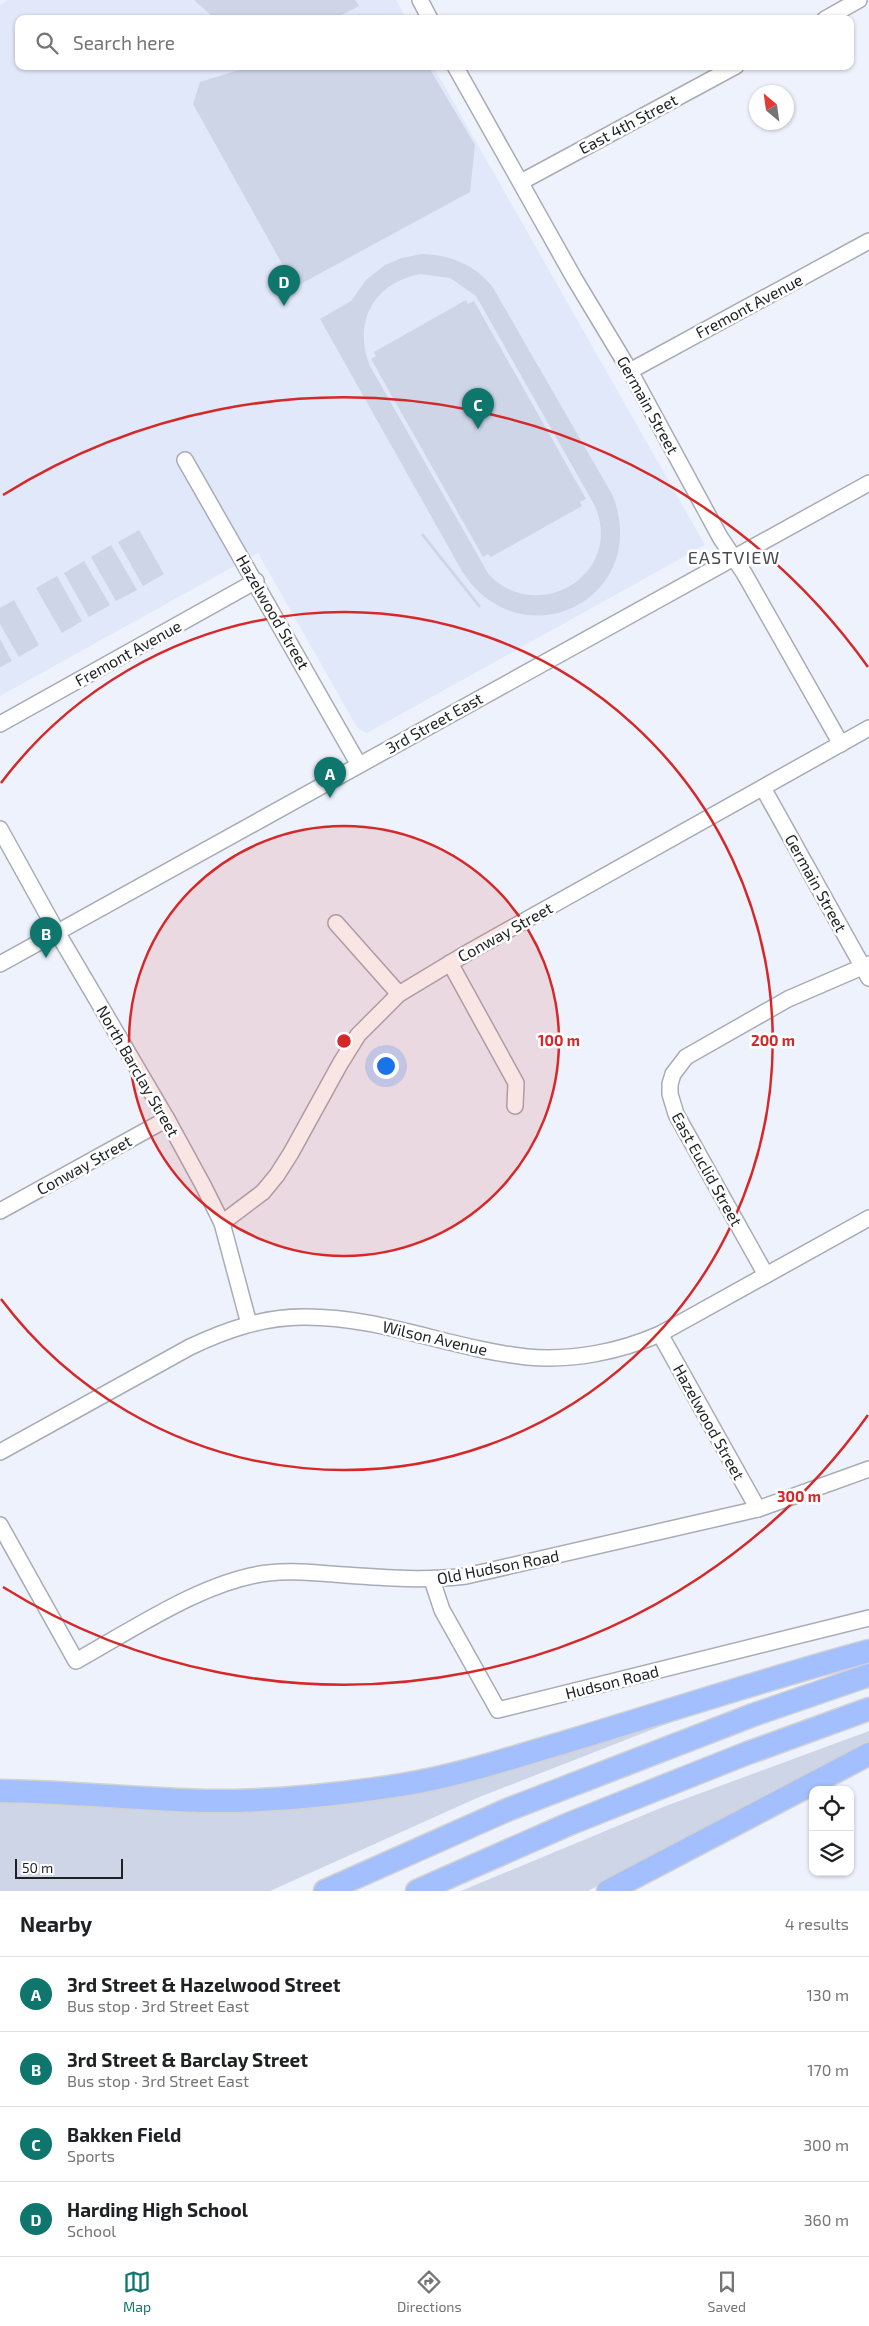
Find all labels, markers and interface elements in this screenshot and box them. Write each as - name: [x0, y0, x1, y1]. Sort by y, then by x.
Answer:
- search box: [15, 15, 854, 70]
- icon: search: [33, 29, 61, 57]
- text: Search here: [73, 31, 175, 54]
- north arrow: [749, 85, 794, 130]
- street label: East 4th Street: [575, 90, 680, 157]
- pin: D: [268, 265, 300, 306]
- street label: Fremont Avenue: [692, 269, 806, 342]
- street label: Germain Street: [614, 352, 683, 457]
- pin: C: [462, 388, 494, 429]
- district label: EASTVIEW: [688, 546, 780, 568]
- street label: Hazelwood Street: [233, 551, 314, 672]
- street label: Fremont Avenue: [71, 616, 184, 690]
- street label: 3rd Street East: [382, 688, 486, 757]
- pin: A: [314, 757, 346, 798]
- street label: Germain Street: [782, 830, 851, 935]
- street label: Conway Street: [454, 898, 556, 965]
- pin: B: [30, 917, 62, 958]
- street label: North Barclay Street: [93, 1002, 184, 1140]
- text: 100 m: [538, 1031, 580, 1049]
- text: 200 m: [751, 1031, 795, 1049]
- centre of rings: [335, 1032, 353, 1050]
- your location: [373, 1053, 399, 1079]
- street label: East Euclid Street: [668, 1108, 747, 1229]
- street label: Conway Street: [33, 1131, 135, 1198]
- street label: Wilson Avenue: [381, 1316, 489, 1359]
- street label: Hazelwood Street: [670, 1361, 749, 1483]
- text: 300 m: [777, 1487, 821, 1505]
- street label: Old Hudson Road: [435, 1545, 561, 1588]
- street label: Hudson Road: [563, 1661, 661, 1702]
- map controls: [809, 1786, 854, 1876]
- button: locate: [809, 1786, 854, 1831]
- button: layers: [809, 1831, 854, 1876]
- scale bar: [15, 1856, 122, 1879]
- text: 50 m: [22, 1859, 53, 1876]
- text: Nearby: [20, 1911, 92, 1936]
- text: 4 results: [785, 1914, 849, 1933]
- text: 3rd Street & Hazelwood Street: [67, 1973, 341, 1996]
- text: A: [31, 1985, 41, 2004]
- text: 130 m: [807, 1985, 849, 2004]
- text: Bus stop · 3rd Street East: [67, 1996, 249, 2015]
- text: 3rd Street & Barclay Street: [67, 2048, 308, 2071]
- text: B: [31, 2060, 41, 2079]
- text: 170 m: [807, 2060, 849, 2079]
- text: Bus stop · 3rd Street East: [67, 2071, 249, 2090]
- text: Bakken Field: [67, 2123, 181, 2146]
- text: C: [31, 2135, 41, 2154]
- text: 300 m: [803, 2135, 849, 2154]
- text: Sports: [67, 2146, 115, 2165]
- text: Harding High School: [67, 2198, 248, 2221]
- text: D: [31, 2210, 41, 2229]
- text: 360 m: [804, 2210, 849, 2229]
- text: School: [67, 2221, 116, 2240]
- tab: Map: [123, 2268, 151, 2315]
- tab: Directions: [397, 2268, 462, 2315]
- tab: Saved: [708, 2268, 746, 2315]

